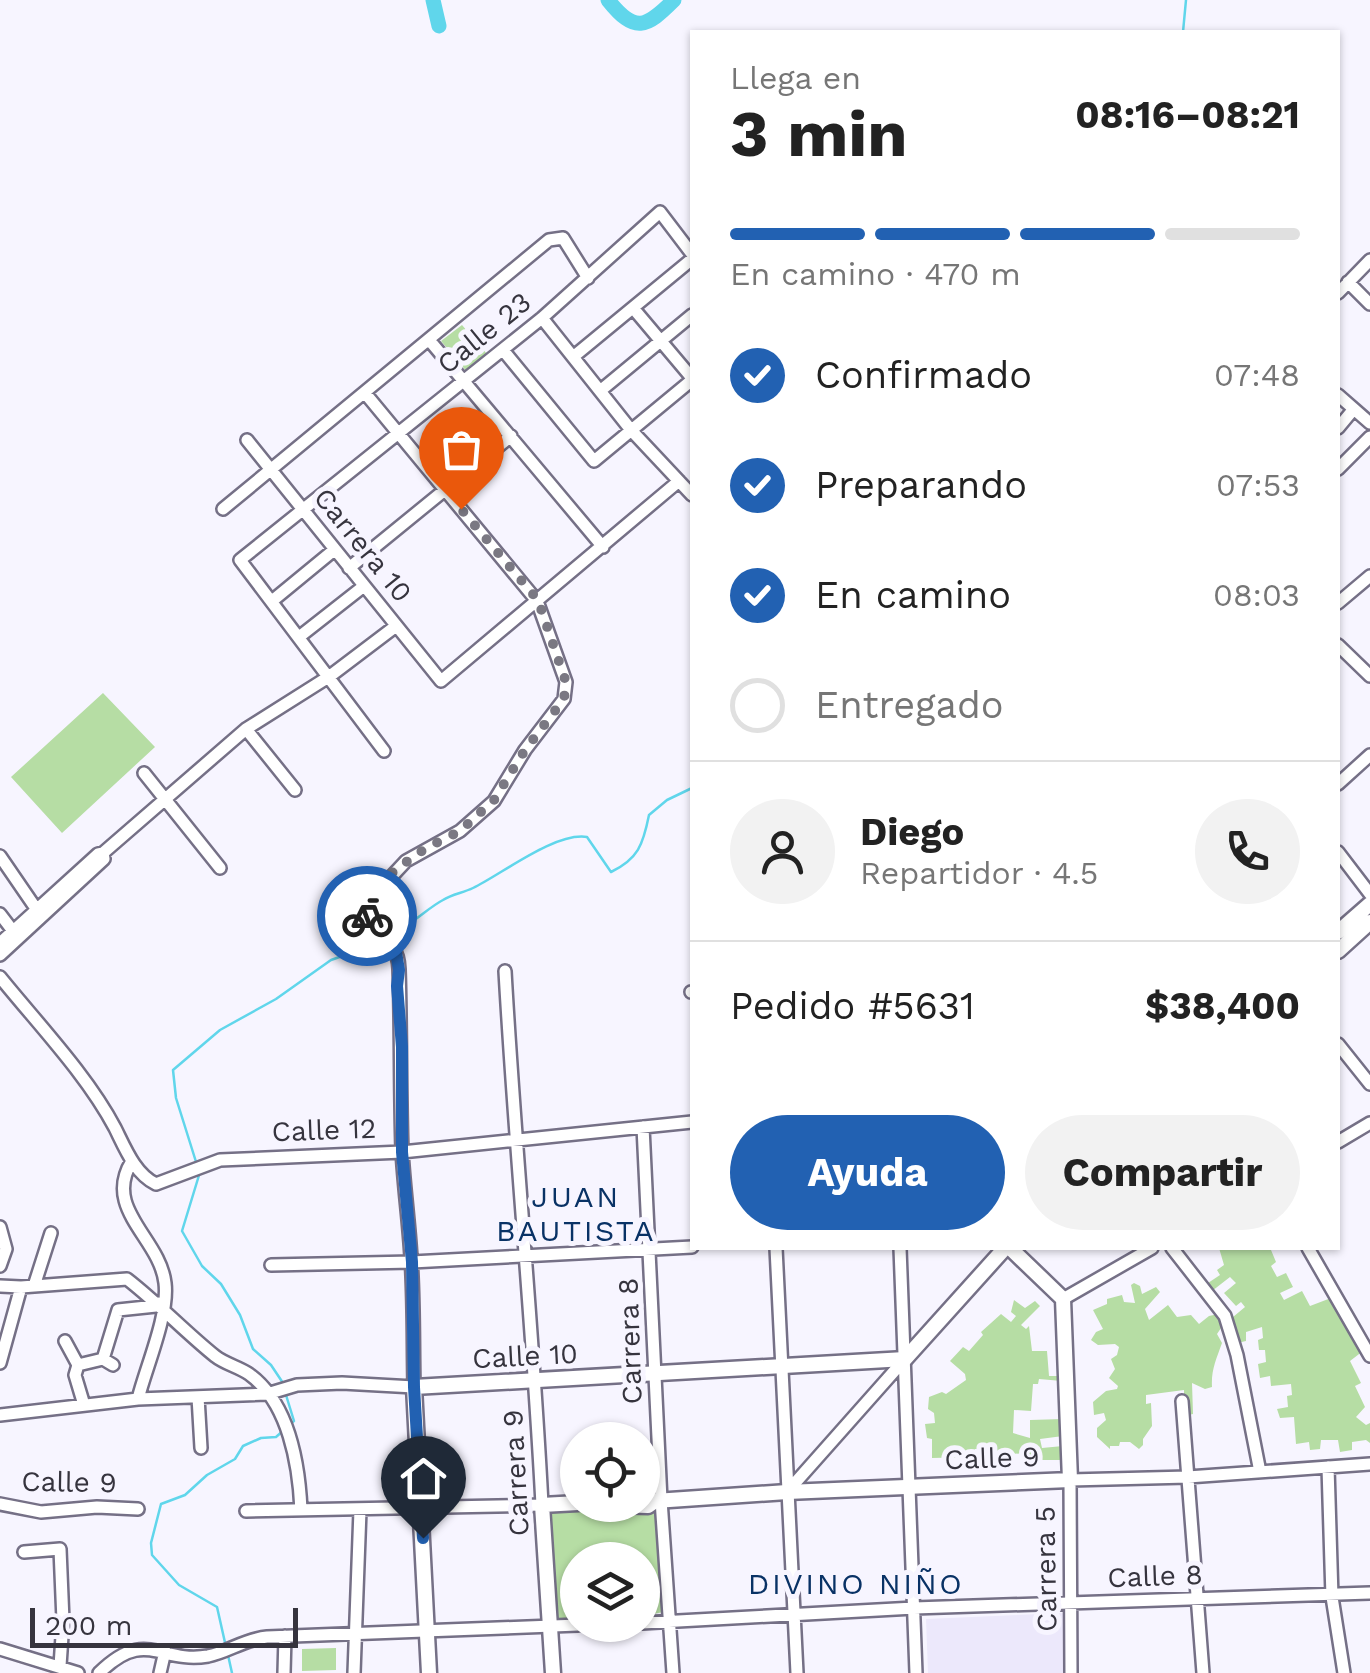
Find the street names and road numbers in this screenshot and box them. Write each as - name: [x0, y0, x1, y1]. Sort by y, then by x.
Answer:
- street label: Calle 23: [431, 285, 537, 381]
- street label: Carrera 10: [307, 481, 419, 609]
- street label: Calle 12: [271, 1112, 377, 1148]
- street label: Carrera 8: [611, 1277, 649, 1405]
- street label: Calle 10: [471, 1337, 579, 1375]
- street label: Carrera 9: [496, 1409, 536, 1537]
- street label: Calle 9: [944, 1440, 1040, 1476]
- street label: Calle 9: [21, 1465, 117, 1499]
- street label: Carrera 5: [1028, 1506, 1064, 1632]
- street label: Calle 8: [1107, 1558, 1203, 1594]

